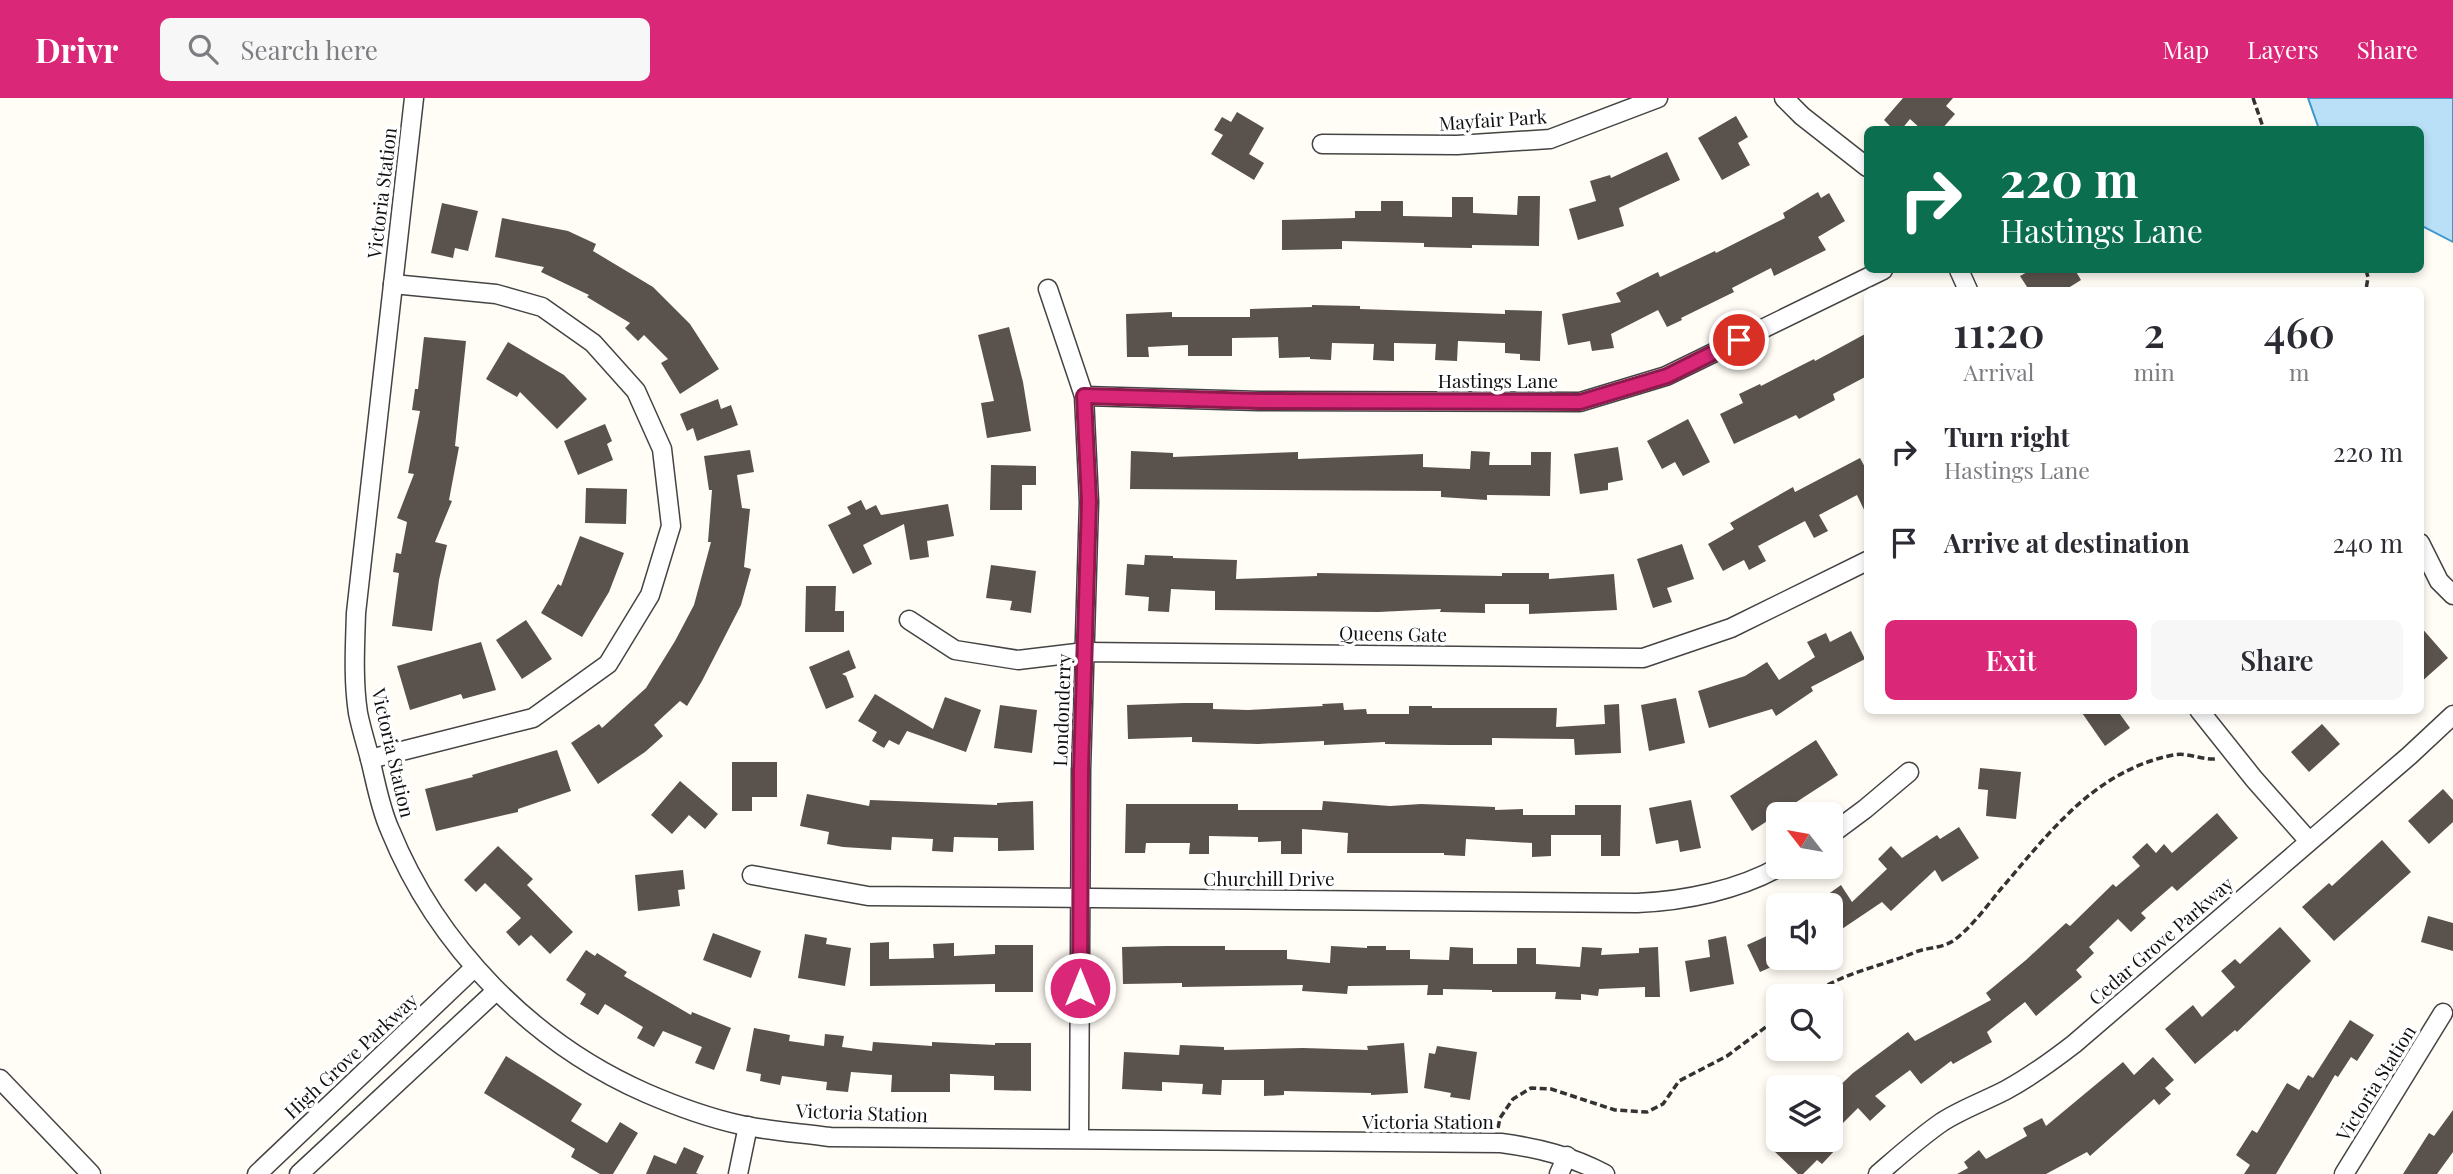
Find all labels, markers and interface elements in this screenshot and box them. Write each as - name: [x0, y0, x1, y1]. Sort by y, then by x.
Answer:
- search box: [160, 18, 650, 81]
- text: Drivr: [35, 27, 118, 71]
- icon: search: [184, 30, 222, 68]
- text: Search here: [240, 32, 378, 67]
- text: Map: [2163, 33, 2209, 65]
- text: Layers: [2247, 33, 2319, 65]
- text: Share: [2357, 33, 2418, 65]
- street label: Mayfair Park: [1438, 102, 1548, 136]
- street label: Victoria Station: [360, 125, 402, 261]
- text: 220 m: [2000, 145, 2139, 210]
- icon: right: [1885, 154, 1976, 245]
- text: Hastings Lane: [2000, 208, 2203, 251]
- text: 11:20: [1953, 303, 2045, 359]
- text: 2: [2144, 303, 2165, 359]
- text: 460: [2264, 303, 2335, 359]
- pin: [1709, 310, 1769, 370]
- icon: arrive: [1720, 321, 1758, 359]
- text: Arrival: [1963, 356, 2034, 387]
- text: min: [2134, 356, 2175, 387]
- text: m: [2289, 356, 2310, 387]
- street label: Hastings Lane: [1438, 367, 1558, 393]
- text: Turn right: [1944, 419, 2070, 454]
- icon: right: [1885, 433, 1923, 471]
- text: 220 m: [2333, 434, 2403, 469]
- text: Hastings Lane: [1944, 454, 2090, 485]
- icon: arrive: [1885, 524, 1923, 562]
- text: Arrive at destination: [1944, 525, 2190, 560]
- text: 240 m: [2333, 525, 2403, 560]
- street label: Queens Gate: [1339, 619, 1447, 647]
- button: Exit: [1885, 620, 2137, 700]
- button: Share: [2151, 620, 2403, 700]
- street label: Londonderry: [1046, 653, 1076, 767]
- street label: Victoria Station: [366, 685, 422, 821]
- north arrow: [1766, 802, 1843, 878]
- map controls: [1766, 802, 1843, 1152]
- street label: Churchill Drive: [1203, 865, 1335, 891]
- street label: Cedar Grove Parkway: [2083, 870, 2238, 1010]
- button: sound: [1766, 893, 1843, 970]
- position arrow: [1043, 951, 1117, 1025]
- button: search: [1766, 984, 1843, 1061]
- street label: High Grove Parkway: [278, 986, 423, 1124]
- street label: Victoria Station: [2329, 1019, 2421, 1146]
- button: layers: [1766, 1075, 1843, 1152]
- street label: Victoria Station: [795, 1097, 929, 1127]
- street label: Victoria Station: [1361, 1108, 1495, 1134]

